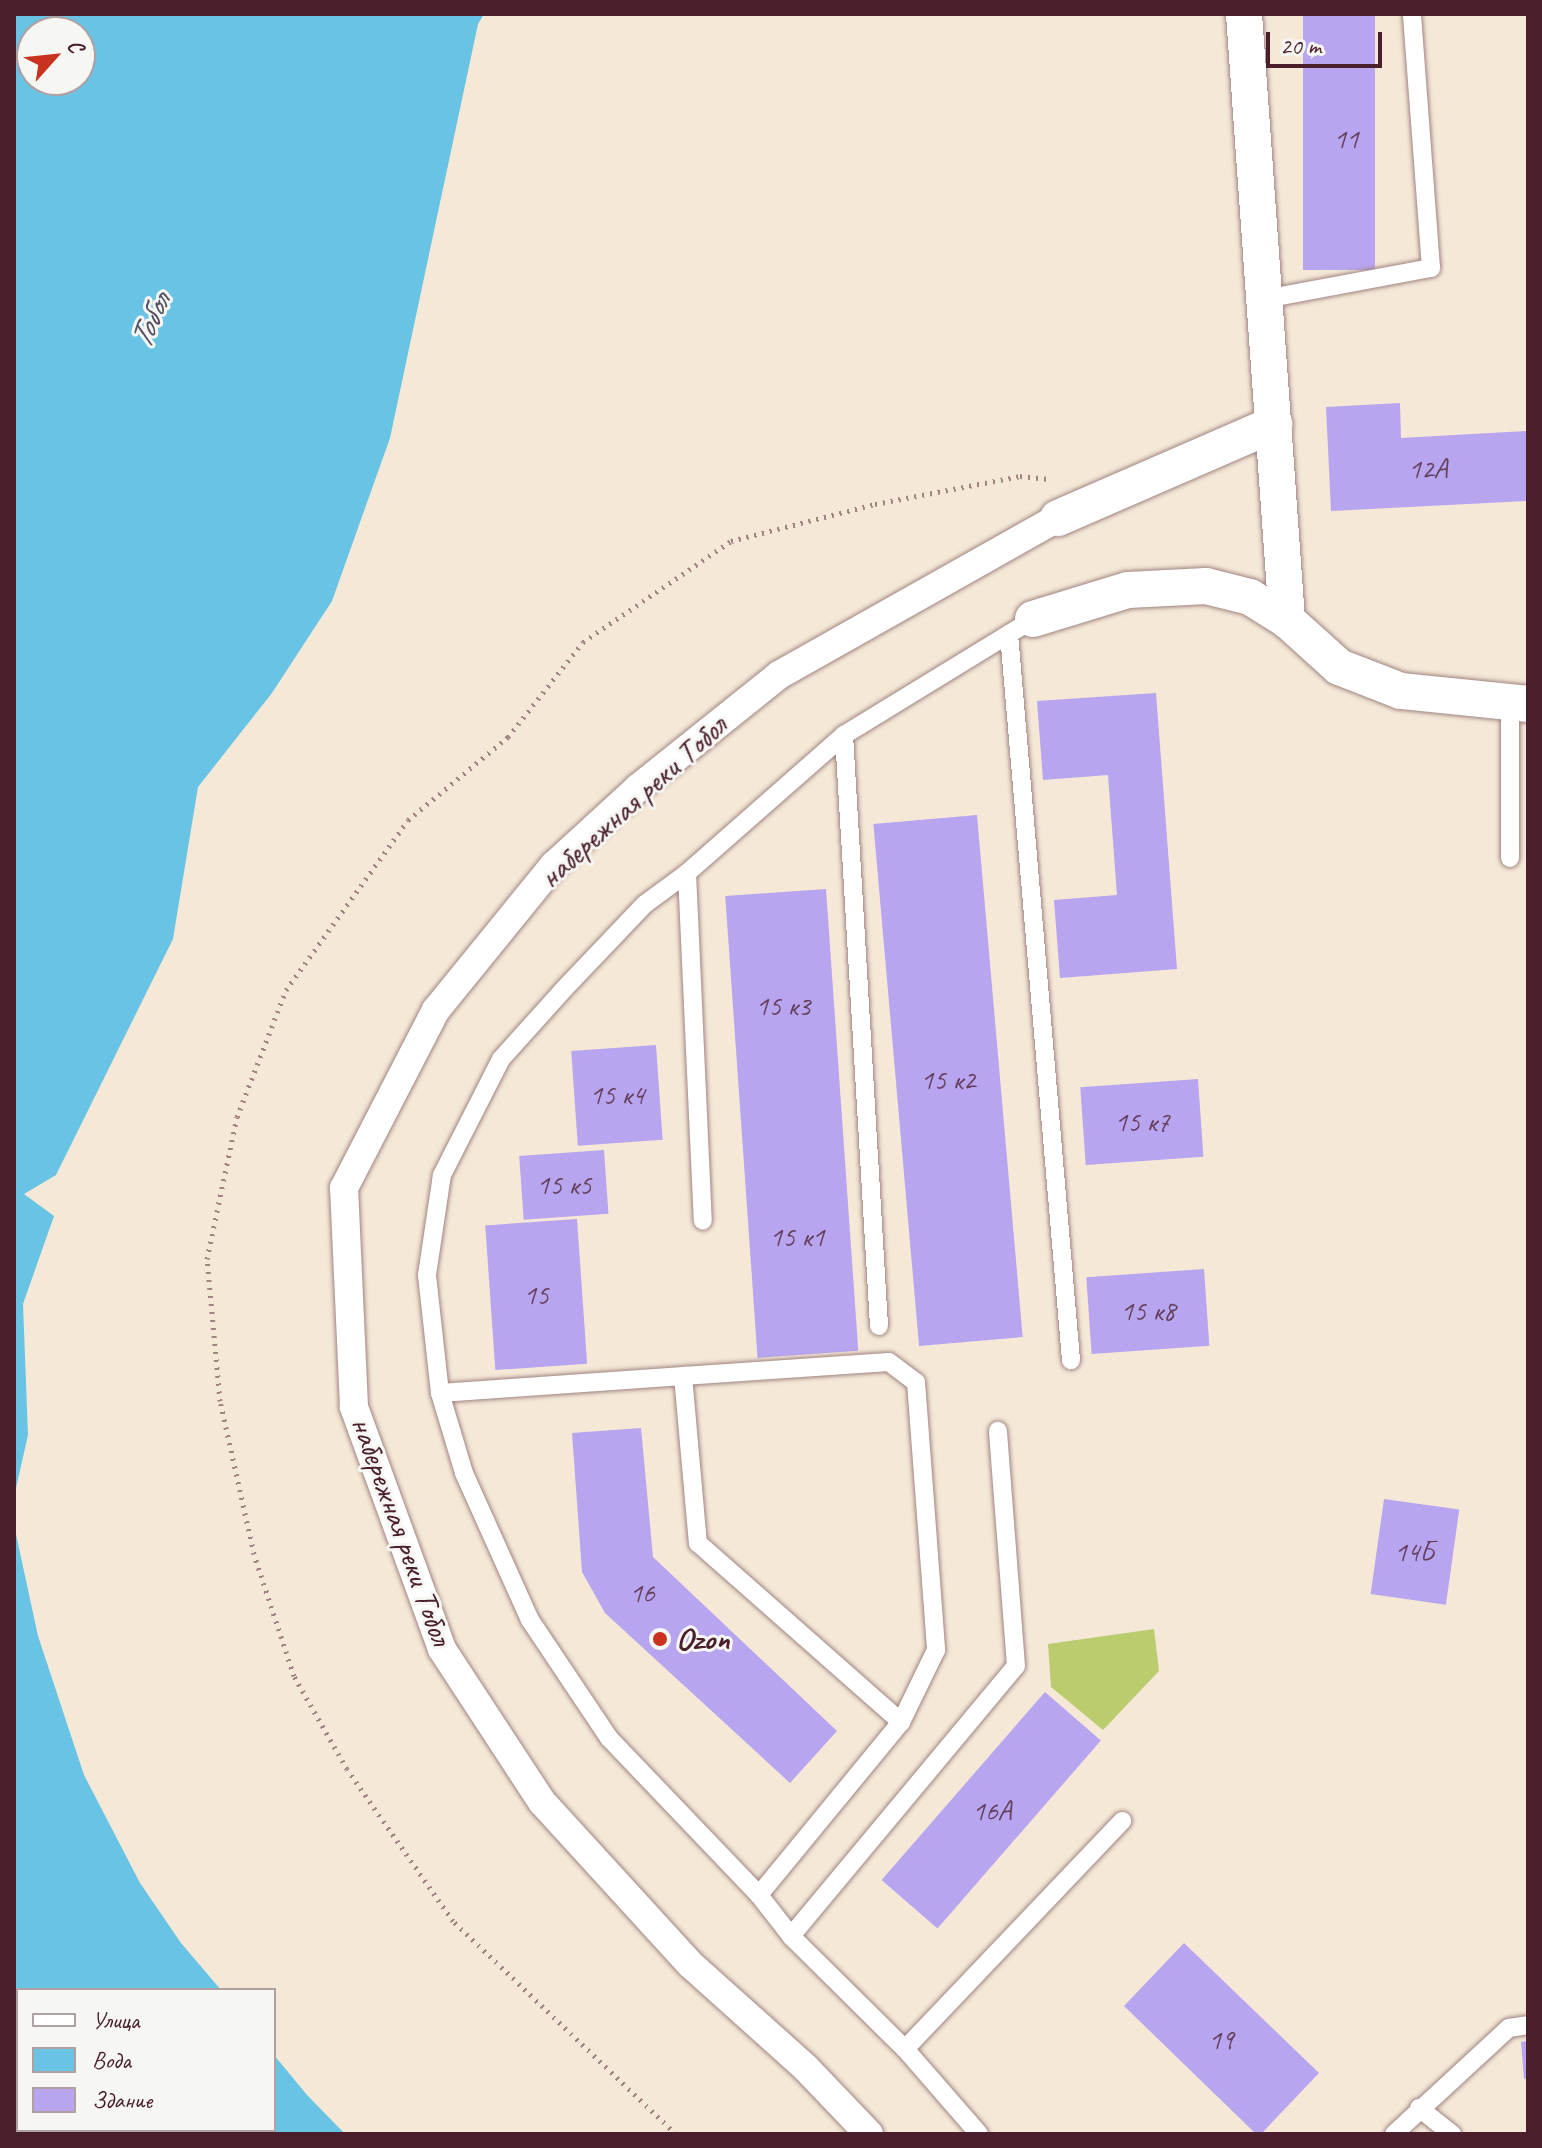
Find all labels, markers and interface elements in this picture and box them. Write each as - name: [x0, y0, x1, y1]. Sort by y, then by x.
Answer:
- north arrow: [16, 16, 96, 96]
- scale bar: [1270, 16, 1386, 66]
- text: 20 m: [1280, 31, 1321, 61]
- text: С: [61, 35, 91, 57]
- house number: 11: [1333, 122, 1359, 156]
- water label: Тобол: [119, 287, 179, 355]
- house number: 12А: [1408, 452, 1448, 486]
- street label: набережная реки Тобол: [531, 708, 735, 896]
- house number: 15 к3: [756, 989, 810, 1023]
- house number: 15 к2: [921, 1063, 975, 1097]
- house number: 15 к4: [590, 1078, 644, 1112]
- house number: 15 к7: [1115, 1105, 1169, 1139]
- house number: 15 к5: [537, 1168, 591, 1202]
- house number: 15 к1: [770, 1220, 824, 1254]
- house number: 15: [523, 1278, 549, 1312]
- house number: 15 к8: [1121, 1294, 1175, 1328]
- street label: набережная реки Тобол: [342, 1412, 460, 1650]
- house number: 14Б: [1394, 1535, 1434, 1569]
- house number: 16: [629, 1576, 655, 1610]
- place label: Ozon: [676, 1620, 729, 1658]
- marker: Ozon: [651, 1630, 669, 1648]
- house number: 16А: [972, 1794, 1012, 1828]
- legend: [16, 1988, 276, 2132]
- text: Улица: [92, 2005, 140, 2035]
- house number: 19: [1208, 2023, 1234, 2057]
- text: Вода: [92, 2045, 131, 2075]
- text: Здание: [92, 2085, 152, 2115]

